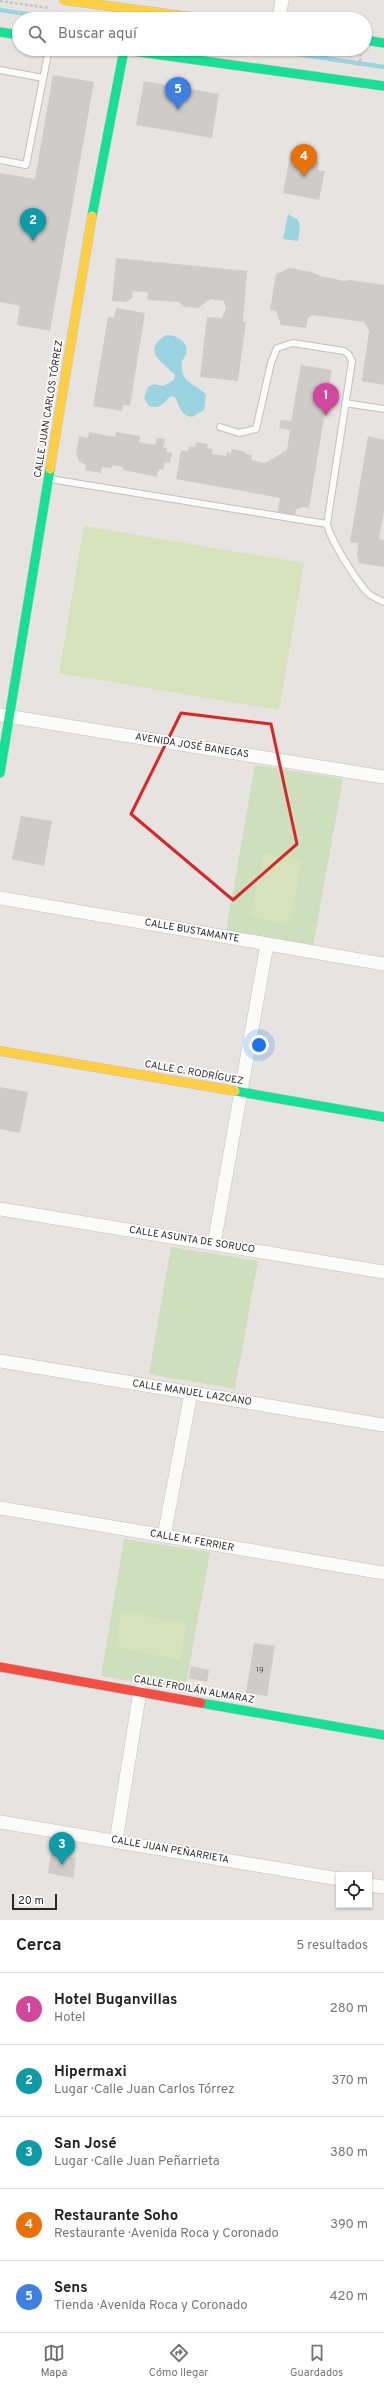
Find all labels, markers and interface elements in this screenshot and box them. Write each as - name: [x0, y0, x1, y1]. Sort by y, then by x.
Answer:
- search box: [12, 12, 372, 56]
- icon: search: [26, 23, 48, 45]
- text: Buscar aquí: [58, 25, 137, 44]
- pin: 5: [165, 77, 191, 110]
- pin: 4: [291, 144, 317, 177]
- pin: 2: [20, 208, 46, 241]
- street label: CALLE JUAN CARLOS TÓRREZ: [32, 339, 66, 479]
- pin: 1: [313, 383, 339, 416]
- street label: AVENIDA JOSÉ BANEGAS: [134, 731, 250, 761]
- street label: CALLE BUSTAMANTE: [144, 916, 240, 946]
- your location: [249, 1035, 269, 1055]
- street label: CALLE C. RODRÍGUEZ: [144, 1058, 244, 1088]
- street label: CALLE ASUNTA DE SORUCO: [128, 1224, 256, 1256]
- street label: CALLE MANUEL LAZCANO: [131, 1377, 253, 1409]
- street label: CALLE M. FERRIER: [149, 1527, 235, 1555]
- house number: 19: [256, 1665, 264, 1675]
- street label: CALLE FROILÁN ALMARAZ: [133, 1673, 255, 1707]
- pin: 3: [49, 1832, 75, 1865]
- street label: CALLE JUAN PEÑARRIETA: [110, 1833, 230, 1867]
- map controls: [336, 1872, 372, 1908]
- button: locate: [336, 1872, 372, 1908]
- scale bar: [12, 1892, 57, 1911]
- text: 20 m: [18, 1894, 44, 1908]
- text: Cerca: [16, 1935, 62, 1957]
- text: 5 resultados: [296, 1938, 368, 1954]
- text: Hotel Buganvillas: [54, 1991, 178, 2010]
- text: 1: [26, 2001, 32, 2017]
- text: 280 m: [330, 2001, 368, 2017]
- text: Hotel: [54, 2010, 85, 2026]
- text: Hipermaxi: [54, 2063, 127, 2082]
- text: 2: [25, 2073, 33, 2089]
- text: 370 m: [331, 2073, 368, 2089]
- text: Lugar · Calle Juan Carlos Tórrez: [54, 2082, 235, 2098]
- text: San José: [54, 2135, 117, 2154]
- text: 3: [25, 2145, 33, 2161]
- text: 380 m: [330, 2145, 368, 2161]
- text: Lugar · Calle Juan Peñarrieta: [54, 2154, 220, 2170]
- text: Restaurante Soho: [54, 2207, 178, 2226]
- text: 4: [25, 2217, 33, 2233]
- text: 390 m: [330, 2217, 368, 2233]
- text: Restaurante · Avenida Roca y Coronado: [54, 2226, 279, 2242]
- text: Sens: [54, 2279, 88, 2298]
- text: 5: [25, 2289, 33, 2305]
- text: 420 m: [330, 2289, 368, 2305]
- text: Tienda · Avenida Roca y Coronado: [54, 2298, 248, 2314]
- tab: Mapa: [41, 2342, 67, 2380]
- tab: Cómo llegar: [149, 2342, 209, 2380]
- tab: Guardados: [290, 2342, 343, 2380]

